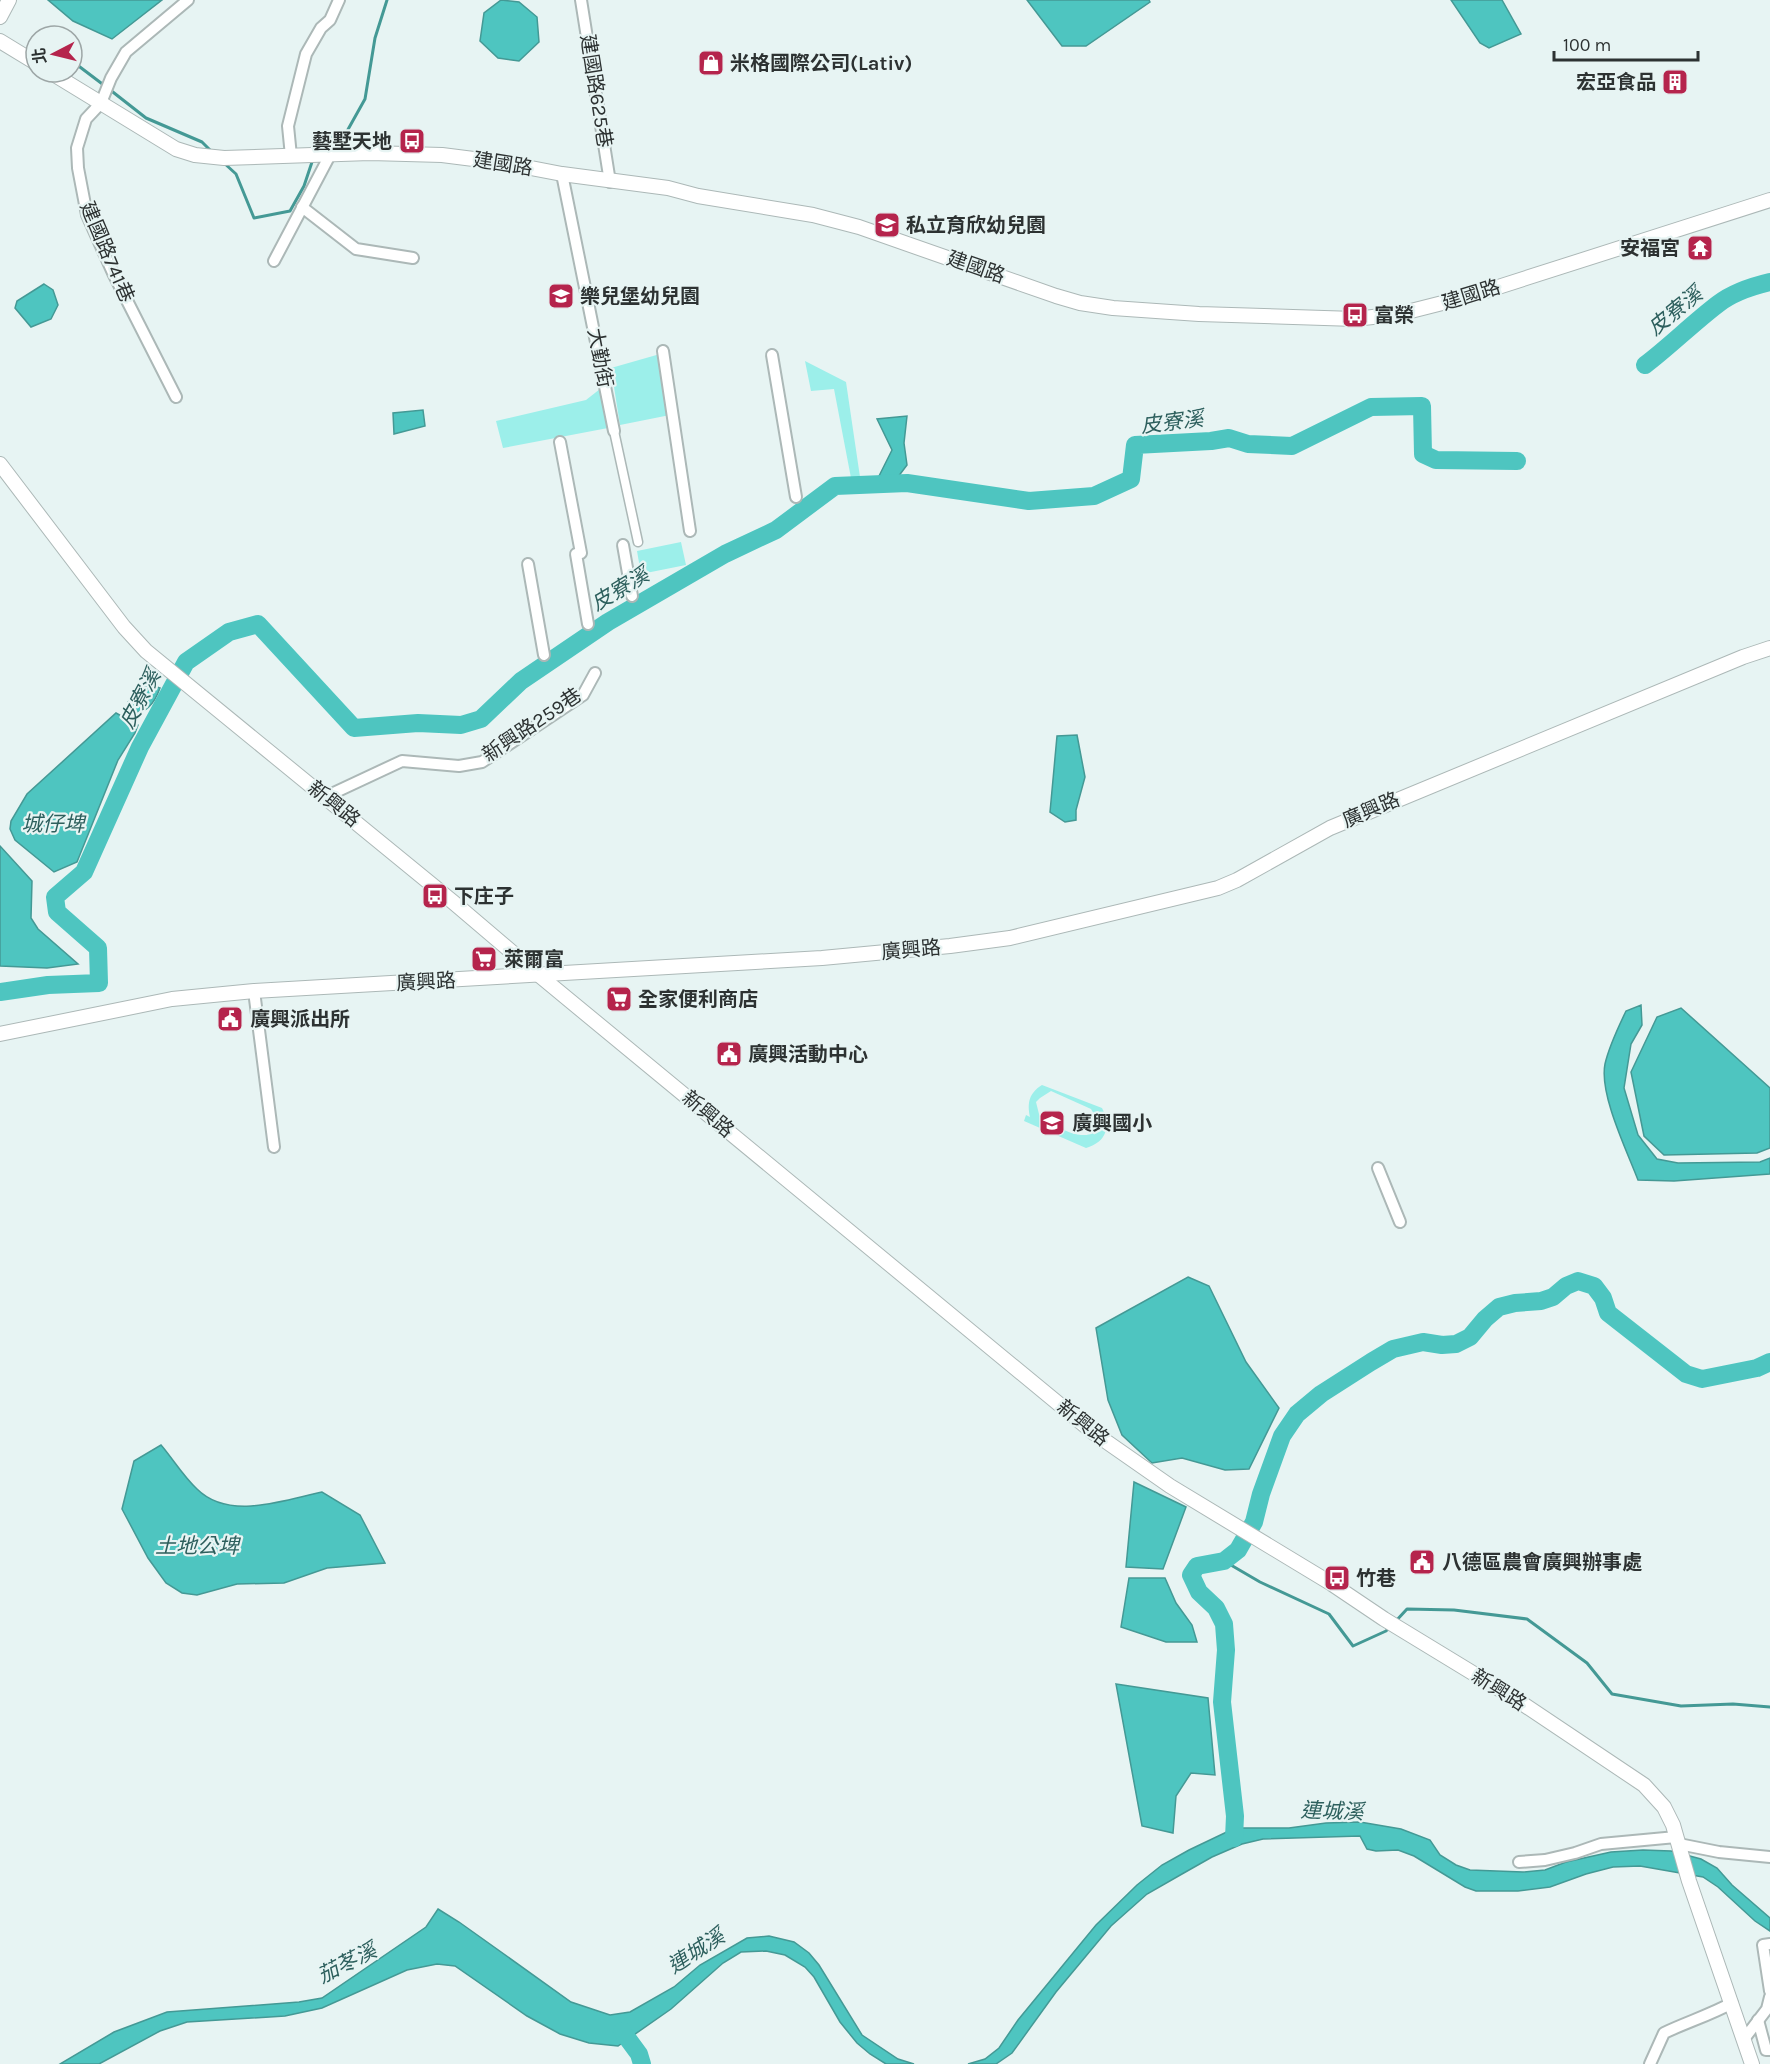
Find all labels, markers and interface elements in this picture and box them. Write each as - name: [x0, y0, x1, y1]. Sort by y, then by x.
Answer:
- north arrow: [24, 24, 84, 84]
- scale bar: [1554, 24, 1698, 62]
- street label: 建國路625巷: [576, 33, 616, 149]
- text: 100 m: [1563, 34, 1611, 56]
- text: 北: [29, 47, 50, 65]
- shop icon: 米格國際公司(Lativ): [696, 48, 726, 78]
- place label: 米格國際公司(Lativ): [730, 52, 912, 75]
- building icon: 宏亞食品: [1660, 67, 1690, 97]
- place label: 宏亞食品: [1576, 71, 1656, 94]
- bus stop icon: 藝墅天地: [397, 126, 427, 156]
- place label: 藝墅天地: [312, 130, 392, 153]
- street label: 建國路: [472, 148, 534, 180]
- street label: 建國路741巷: [75, 198, 139, 306]
- school or university icon: 私立育欣幼兒園: [872, 210, 902, 240]
- place label: 私立育欣幼兒園: [906, 214, 1046, 237]
- temple icon: 安福宮: [1685, 233, 1715, 263]
- place label: 安福宮: [1620, 237, 1680, 260]
- street label: 建國路: [944, 246, 1008, 288]
- street label: 建國路: [1439, 275, 1503, 315]
- water label: 皮寮溪: [1643, 280, 1709, 340]
- school or university icon: 樂兒堡幼兒園: [546, 281, 576, 311]
- place label: 樂兒堡幼兒園: [580, 285, 700, 308]
- bus stop icon: 富榮: [1340, 300, 1370, 330]
- place label: 富榮: [1374, 304, 1414, 327]
- street label: 大勤街: [583, 326, 617, 390]
- water label: 皮寮溪: [1139, 406, 1208, 438]
- water label: 皮寮溪: [587, 561, 656, 616]
- water label: 皮寮溪: [115, 663, 167, 732]
- street label: 新興路259巷: [478, 683, 586, 767]
- street label: 新興路: [303, 776, 365, 832]
- street label: 廣興路: [1339, 788, 1403, 832]
- water label: 城仔埤: [22, 812, 87, 836]
- bus stop icon: 下庄子: [420, 881, 450, 911]
- place label: 下庄子: [454, 885, 514, 908]
- street label: 廣興路: [880, 936, 942, 964]
- supermarket icon: 萊爾富: [469, 944, 499, 974]
- place label: 萊爾富: [504, 948, 564, 971]
- street label: 廣興路: [395, 969, 457, 995]
- supermarket icon: 全家便利商店: [604, 984, 634, 1014]
- place label: 全家便利商店: [638, 988, 758, 1011]
- public building icon: 廣興派出所: [215, 1004, 245, 1034]
- place label: 廣興派出所: [250, 1008, 350, 1031]
- public building icon: 廣興活動中心: [714, 1039, 744, 1069]
- place label: 廣興活動中心: [748, 1043, 868, 1066]
- street label: 新興路: [678, 1086, 738, 1142]
- school or university icon: 廣興國小: [1037, 1108, 1067, 1138]
- place label: 廣興國小: [1072, 1112, 1152, 1135]
- street label: 新興路: [1052, 1395, 1114, 1451]
- water label: 土地公埤: [155, 1534, 242, 1558]
- public building icon: 八德區農會廣興辦事處: [1407, 1547, 1437, 1577]
- place label: 八德區農會廣興辦事處: [1442, 1551, 1642, 1574]
- bus stop icon: 竹巷: [1322, 1563, 1352, 1593]
- place label: 竹巷: [1356, 1567, 1396, 1590]
- street label: 新興路: [1467, 1664, 1531, 1716]
- water label: 連城溪: [1300, 1798, 1367, 1824]
- water label: 連城溪: [663, 1922, 731, 1978]
- water label: 茄苳溪: [313, 1937, 383, 1988]

